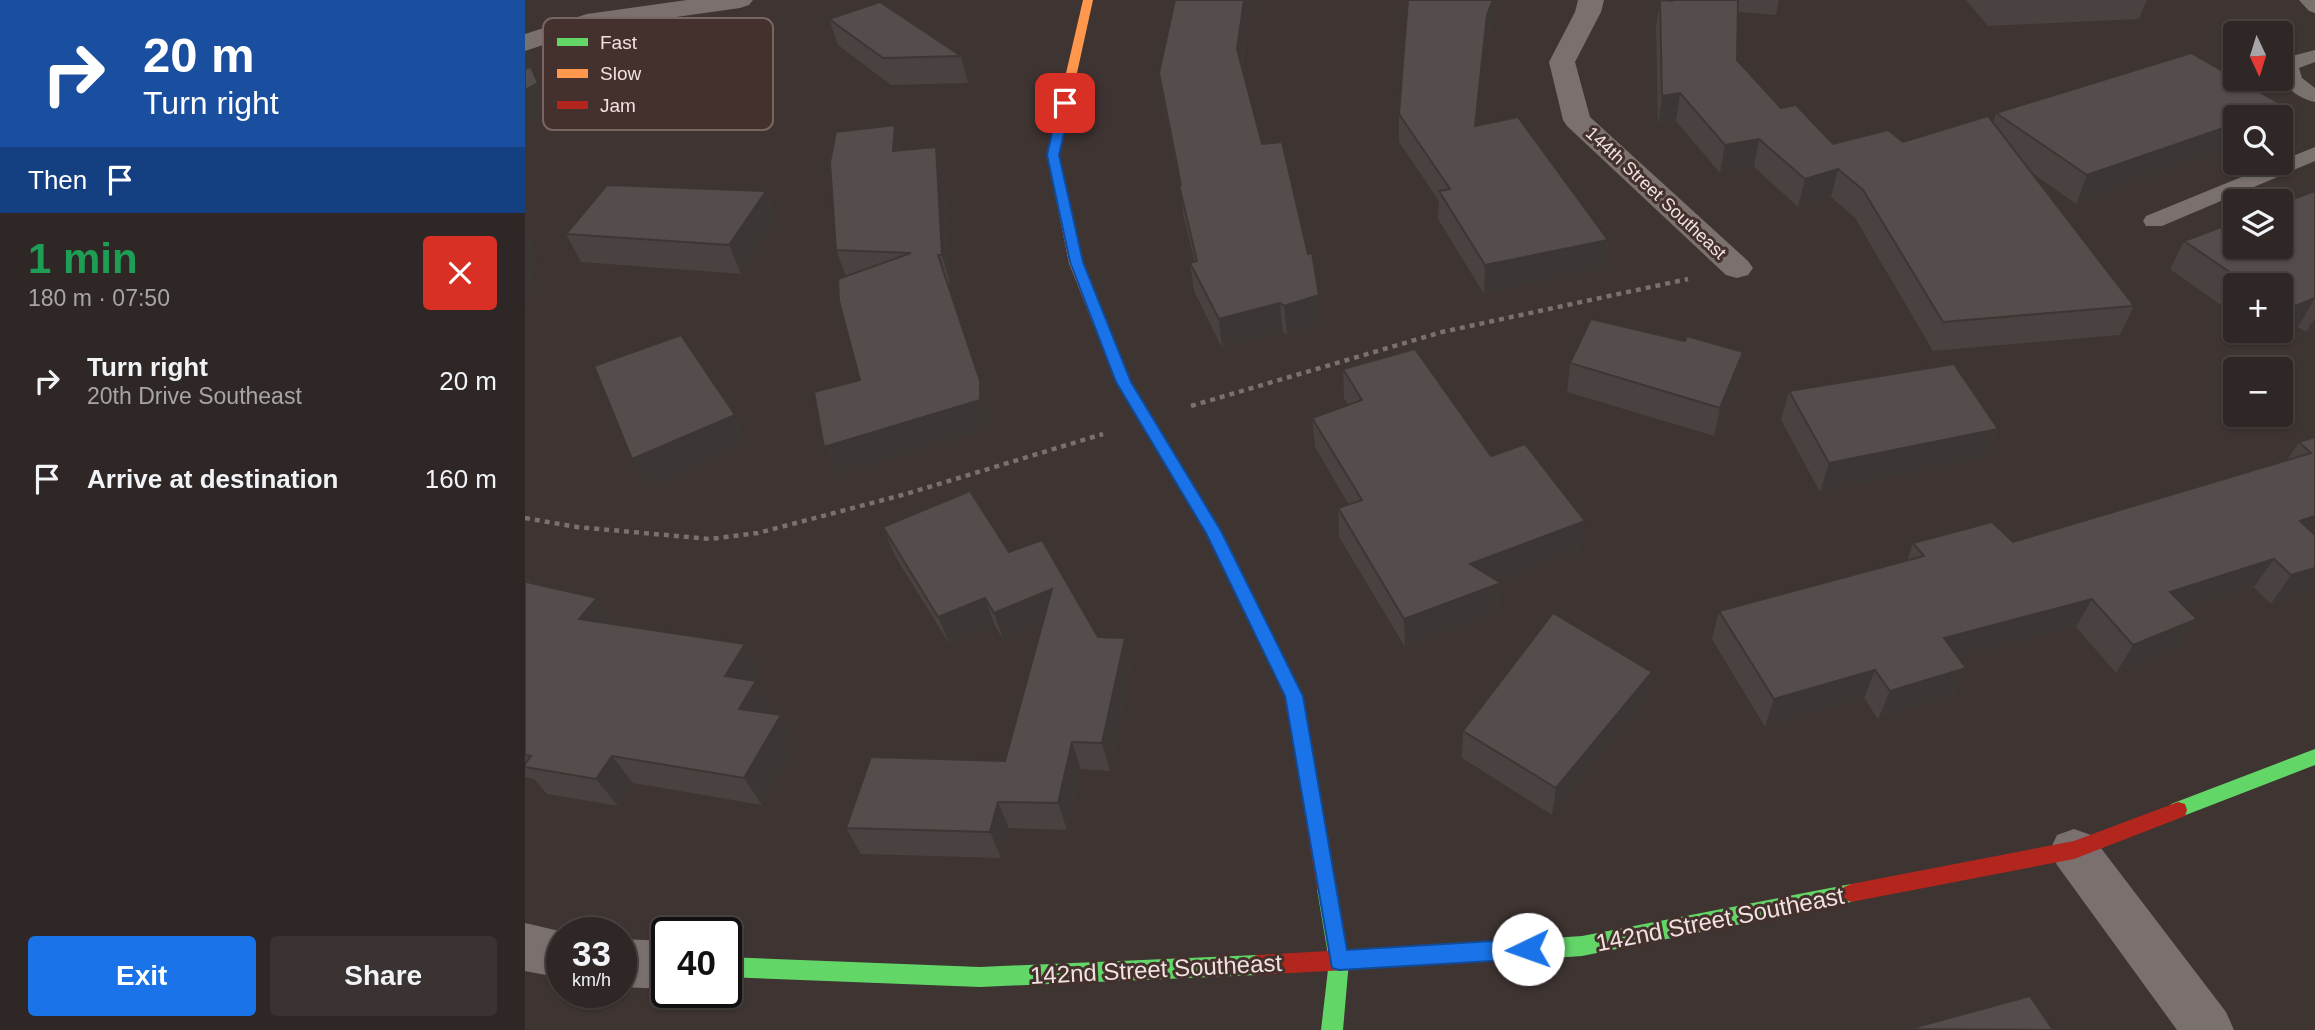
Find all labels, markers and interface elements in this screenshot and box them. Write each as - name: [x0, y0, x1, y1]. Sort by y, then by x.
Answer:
- legend: [543, 18, 773, 130]
- north arrow: [2223, 21, 2293, 91]
- map controls: [2223, 21, 2293, 427]
- icon: right: [28, 28, 119, 119]
- text: 20 m: [143, 28, 255, 82]
- text: Fast: [600, 32, 638, 53]
- text: Slow: [600, 63, 641, 84]
- pin: [1035, 73, 1095, 133]
- icon: arrive: [1046, 84, 1084, 122]
- text: Turn right: [143, 85, 279, 121]
- text: Jam: [600, 95, 636, 116]
- button: search: [2223, 105, 2293, 175]
- street label: 144th Street Southeast: [1582, 123, 1730, 263]
- icon: arrive: [101, 161, 139, 199]
- text: Then: [28, 165, 87, 195]
- button: layers: [2223, 189, 2293, 259]
- text: 1 min: [28, 235, 138, 282]
- button: close: [423, 236, 497, 310]
- button: +: [2223, 273, 2293, 343]
- text: 180 m · 07:50: [28, 285, 170, 311]
- text: Turn right: [87, 352, 208, 382]
- button: −: [2223, 357, 2293, 427]
- icon: right: [28, 362, 66, 400]
- text: 20 m: [439, 366, 497, 396]
- text: 20th Drive Southeast: [87, 383, 302, 409]
- icon: arrive: [28, 460, 66, 498]
- text: Arrive at destination: [87, 464, 338, 494]
- text: 160 m: [425, 464, 497, 494]
- street label: 142nd Street Southeast: [1594, 882, 1847, 956]
- position arrow: [1491, 912, 1565, 986]
- speed limit sign: 40: [651, 917, 742, 1008]
- text: 33: [572, 934, 611, 973]
- button: Exit: [28, 936, 256, 1016]
- button: Share: [270, 936, 497, 1016]
- street label: 142nd Street Southeast: [1029, 949, 1283, 989]
- text: km/h: [572, 970, 611, 990]

